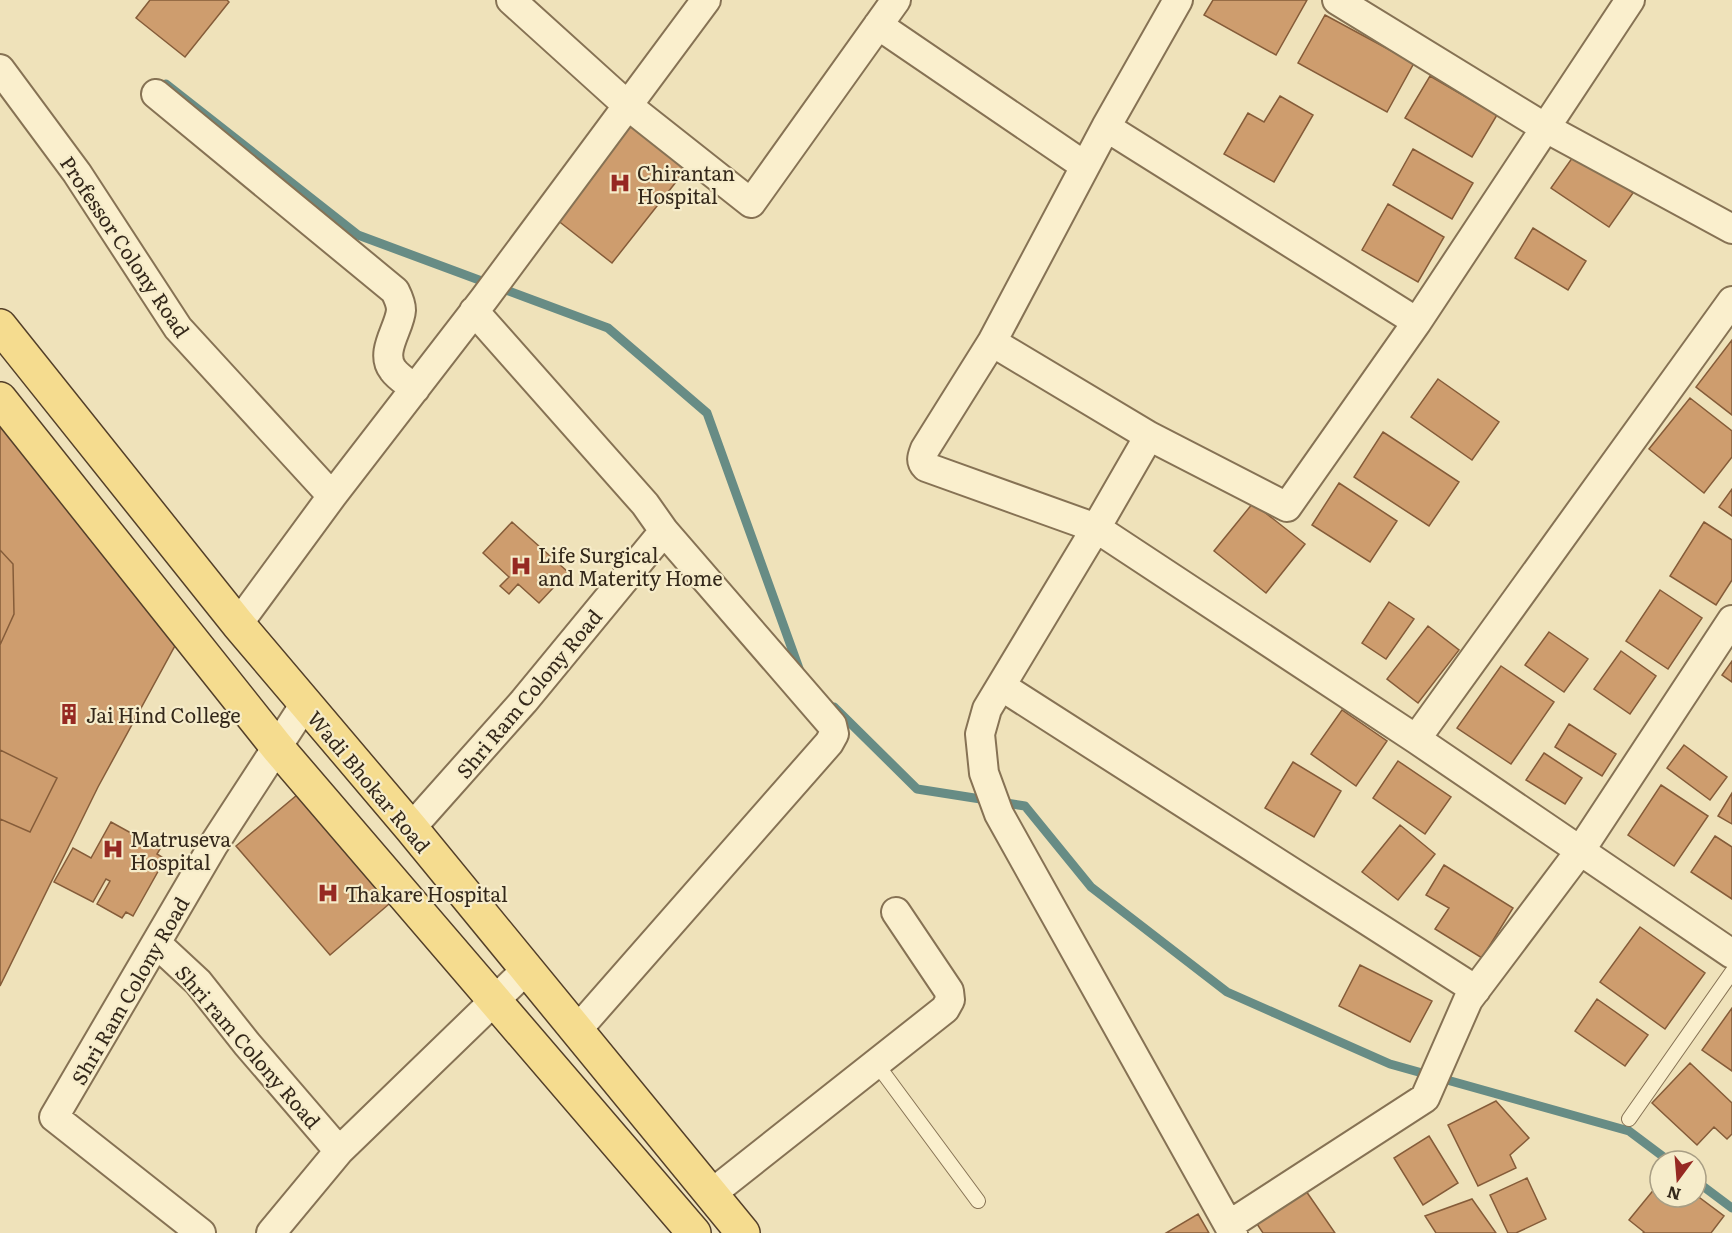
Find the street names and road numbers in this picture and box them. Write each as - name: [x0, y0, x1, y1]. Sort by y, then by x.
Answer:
- street label: Professor Colony Road: [54, 149, 198, 343]
- street label: Shri Ram Colony Road: [448, 602, 608, 784]
- street label: Wadi Bhokar Road: [301, 703, 439, 859]
- street label: Shri Ram Colony Road: [63, 890, 195, 1090]
- street label: Shri ram Colony Road: [169, 958, 329, 1134]

